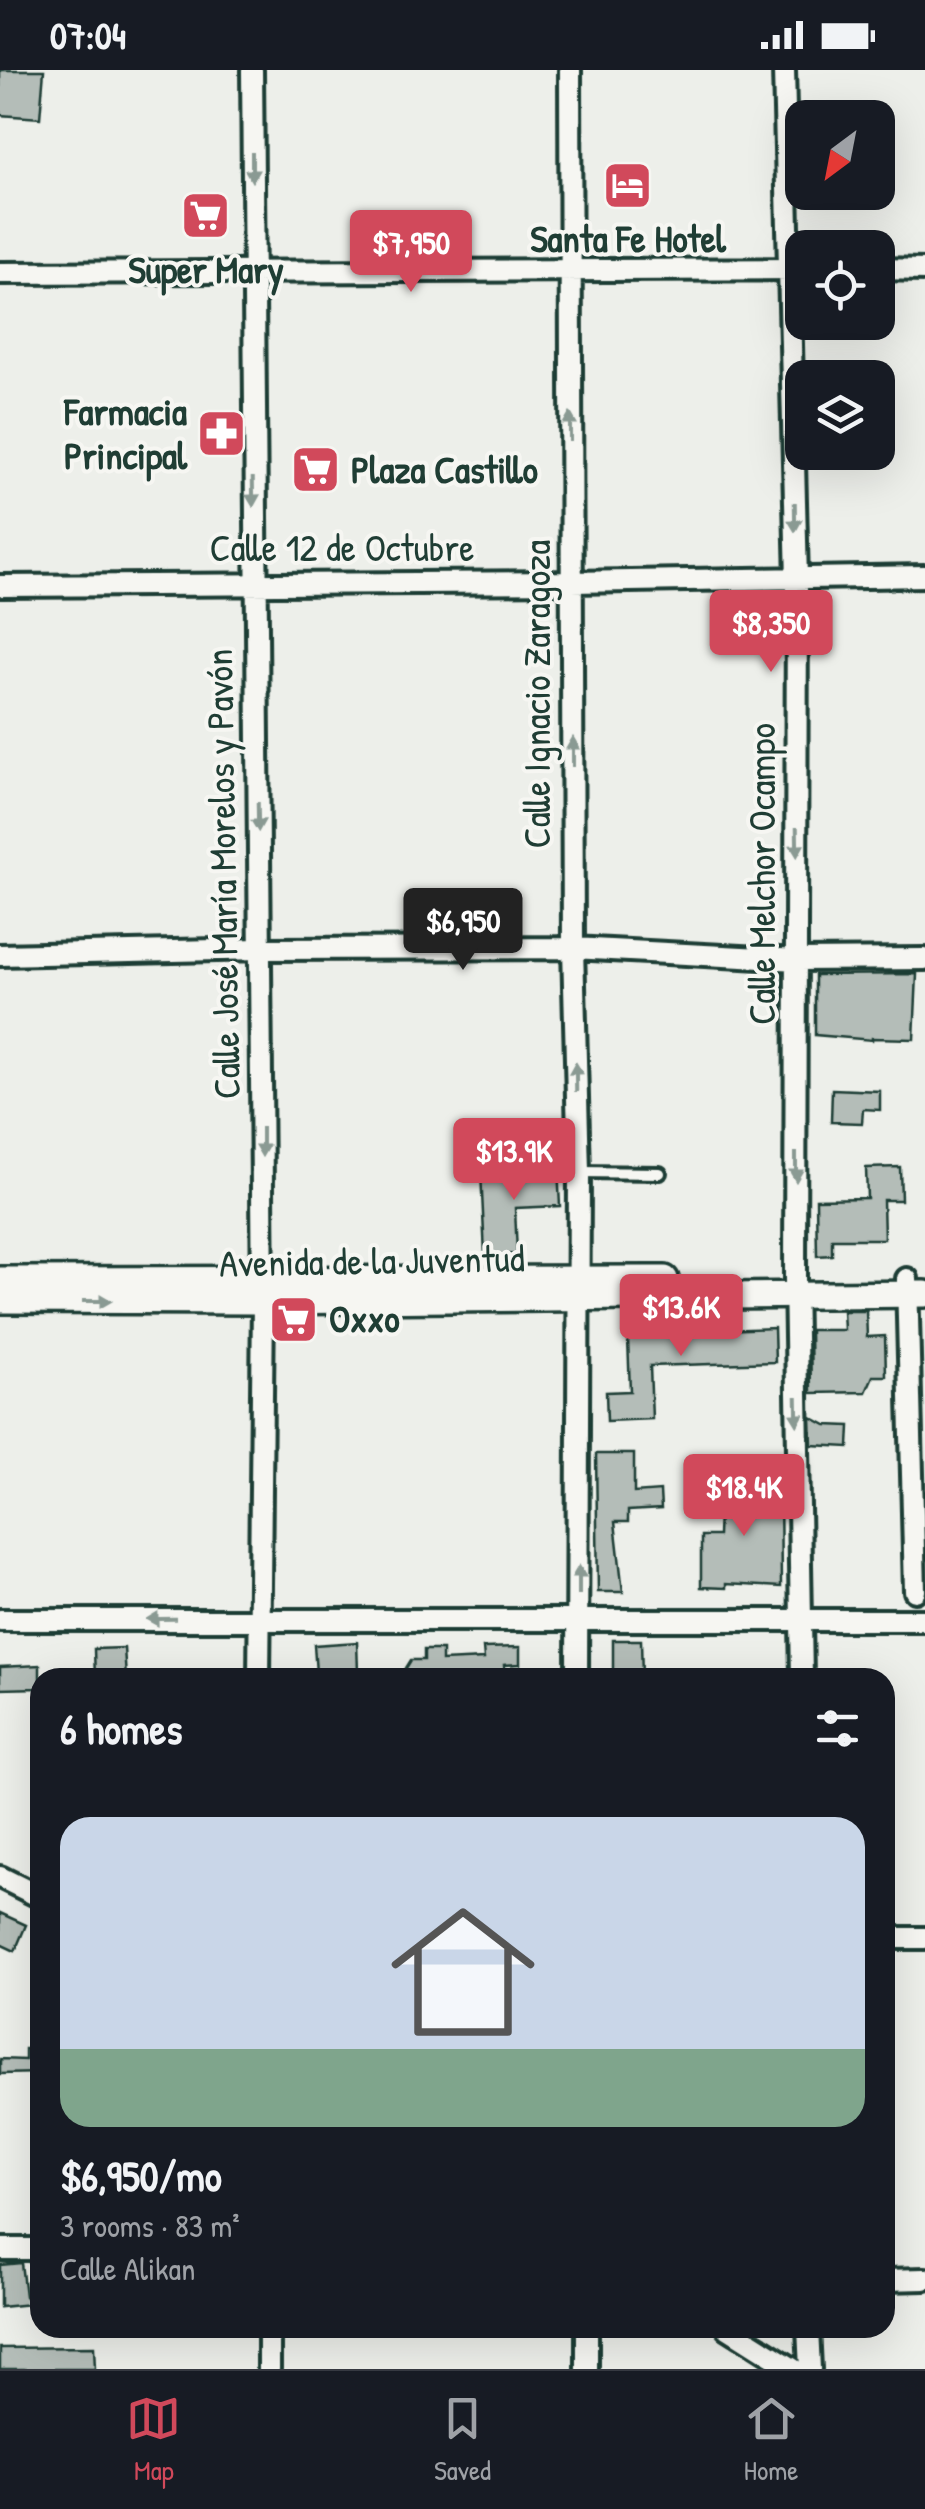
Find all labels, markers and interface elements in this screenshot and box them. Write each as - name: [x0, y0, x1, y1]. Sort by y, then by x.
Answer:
- text: 07:04: [50, 9, 126, 61]
- north arrow: [785, 100, 895, 210]
- map controls: [785, 100, 895, 470]
- one-way arrow: [244, 152, 260, 184]
- hotel icon: Santa Fe Hotel: [602, 159, 654, 211]
- supermarket icon: Super Mary: [180, 190, 232, 242]
- pin: $7,950: [330, 210, 492, 295]
- place label: Santa Fe Hotel: [530, 212, 727, 264]
- text: $7,950: [372, 221, 450, 264]
- button: locate: [785, 230, 895, 340]
- place label: Super Mary: [128, 243, 284, 296]
- button: layers: [785, 360, 895, 470]
- place label: Farmacia Principal: [63, 385, 188, 482]
- pharmacy icon: Farmacia Principal: [196, 408, 248, 460]
- one-way arrow: [562, 410, 578, 442]
- place label: Plaza Castillo: [351, 443, 538, 495]
- supermarket icon: Plaza Castillo: [290, 444, 342, 496]
- one-way arrow: [246, 477, 262, 509]
- one-way arrow: [788, 502, 804, 534]
- street label: Calle 12 de Octubre: [210, 521, 474, 573]
- street label: Calle Ignacio Zaragoza: [510, 540, 562, 848]
- pin: $8,350: [690, 590, 852, 675]
- text: $8,350: [732, 601, 810, 644]
- street label: Calle José María Morelos y Pavón: [192, 648, 252, 1100]
- street label: Calle Melchor Ocampo: [735, 723, 787, 1025]
- one-way arrow: [565, 735, 581, 767]
- one-way arrow: [250, 802, 266, 834]
- one-way arrow: [789, 827, 805, 859]
- pin: $6,950: [382, 888, 544, 973]
- text: $6,950: [425, 899, 501, 942]
- one-way arrow: [568, 1060, 584, 1092]
- pin: $13.9K: [433, 1118, 595, 1203]
- one-way arrow: [254, 1127, 270, 1159]
- text: $13.9K: [475, 1129, 553, 1172]
- one-way arrow: [788, 1152, 804, 1184]
- street label: Avenida de la Juventud: [219, 1231, 525, 1289]
- pin: $13.6K: [600, 1274, 762, 1359]
- text: $13.6K: [642, 1285, 720, 1328]
- place label: Oxxo: [329, 1292, 400, 1344]
- one-way arrow: [82, 1293, 114, 1309]
- supermarket icon: Oxxo: [268, 1293, 320, 1345]
- one-way arrow: [789, 1396, 805, 1428]
- pin: $18.4K: [663, 1454, 825, 1539]
- text: $18.4K: [705, 1465, 783, 1508]
- one-way arrow: [571, 1564, 587, 1596]
- one-way arrow: [145, 1611, 177, 1627]
- text: 6 homes: [60, 1700, 182, 1757]
- icon: filters: [810, 1701, 865, 1756]
- icon: home: [373, 1882, 553, 2062]
- text: $6,950/mo: [60, 2147, 222, 2204]
- text: 3 rooms · 83 m²: [60, 2204, 240, 2247]
- text: Calle Alikan: [60, 2247, 196, 2290]
- tab: Map: [126, 2391, 181, 2489]
- tab: Saved: [434, 2391, 491, 2489]
- tab: Home: [744, 2391, 799, 2489]

